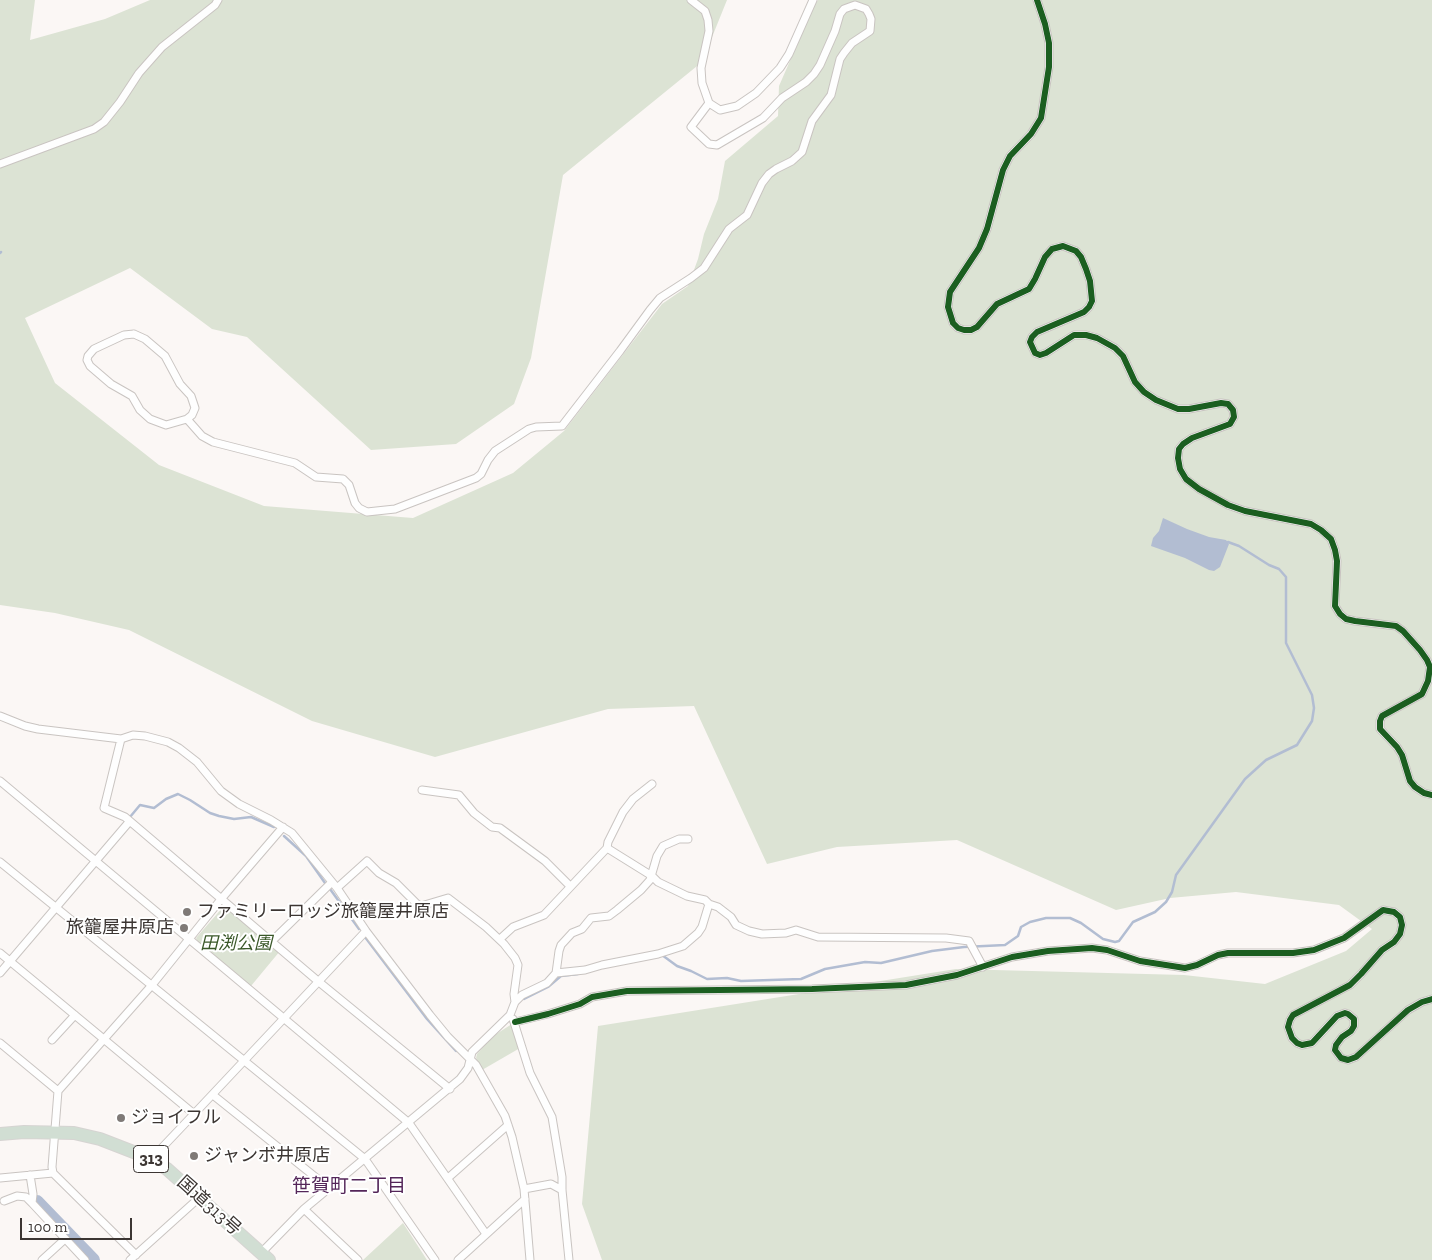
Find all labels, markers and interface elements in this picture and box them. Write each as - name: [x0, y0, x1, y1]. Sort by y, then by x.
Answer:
- place label: ファミリーロッジ旅籠屋井原店: [197, 901, 449, 923]
- marker: ファミリーロッジ旅籠屋井原店: [181, 906, 193, 918]
- place label: 旅籠屋井原店: [66, 917, 174, 939]
- marker: 旅籠屋井原店: [178, 922, 190, 934]
- park label: 田渕公園: [200, 933, 272, 955]
- place label: ジョイフル: [131, 1107, 221, 1129]
- marker: ジョイフル: [115, 1112, 127, 1124]
- place label: ジャンボ井原店: [204, 1145, 330, 1167]
- road number: 313: [134, 1146, 168, 1172]
- marker: ジャンボ井原店: [188, 1150, 200, 1162]
- street label: 国道313号: [173, 1172, 245, 1240]
- district label: 笹賀町二丁目: [292, 1176, 406, 1198]
- scale bar: [22, 1208, 135, 1240]
- text: 100 m: [28, 1218, 67, 1236]

